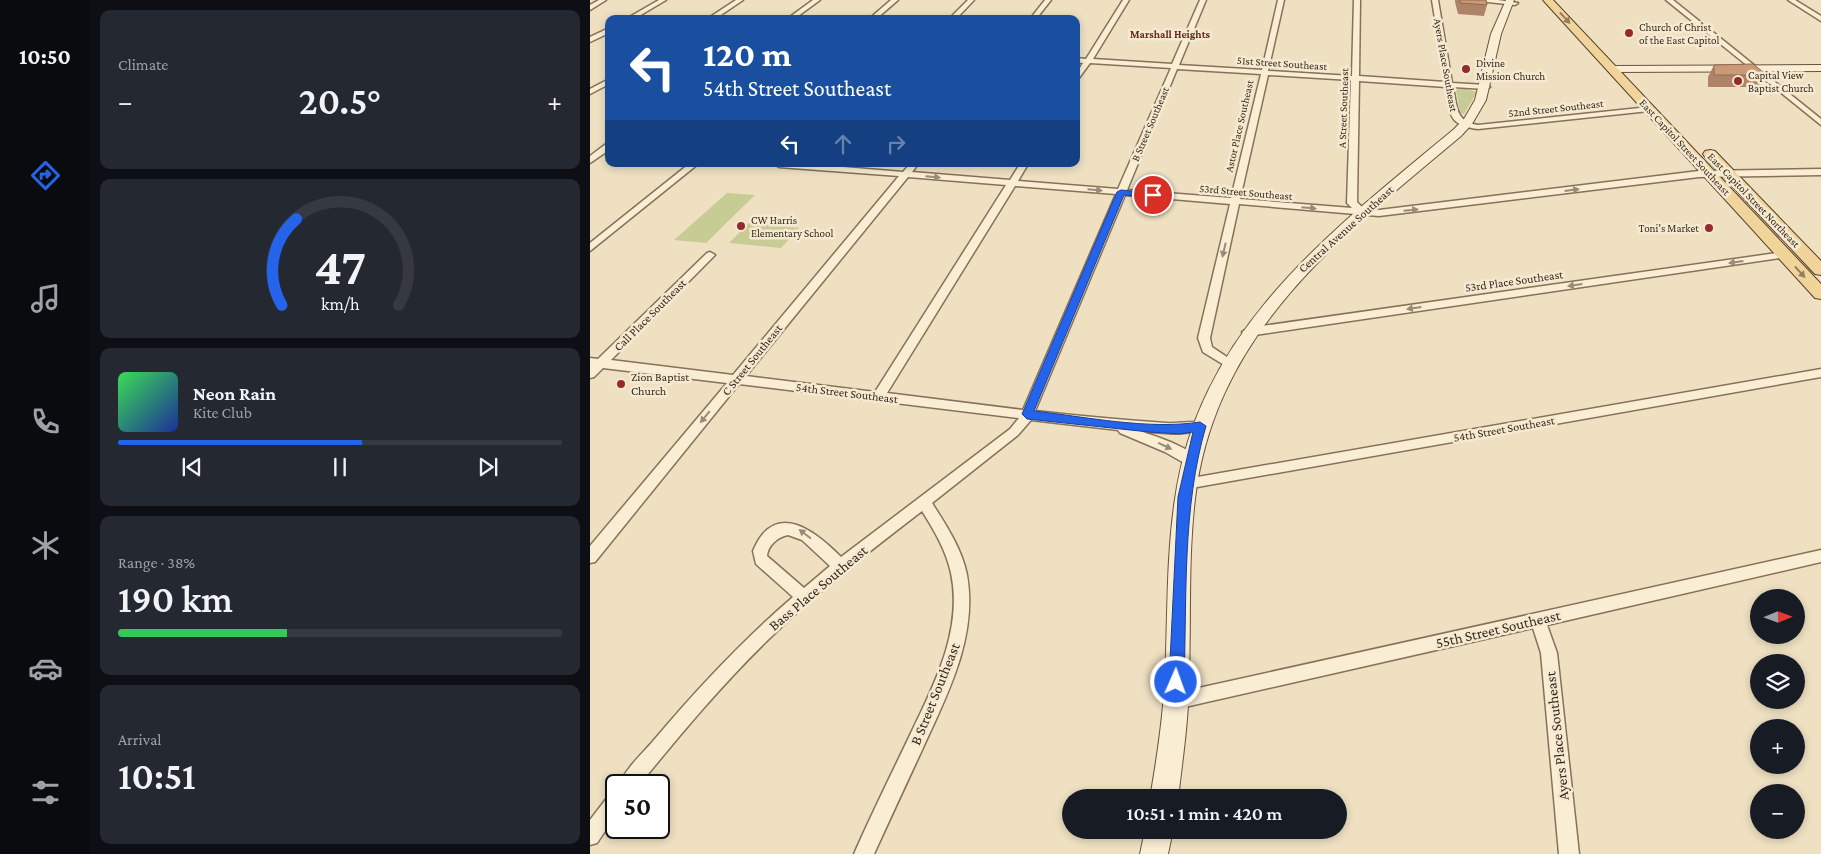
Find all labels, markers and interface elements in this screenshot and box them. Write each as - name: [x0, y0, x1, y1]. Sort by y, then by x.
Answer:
- one-way arrow: [1559, 12, 1571, 24]
- street label: Ayers Place Southeast: [1431, 17, 1460, 113]
- place label: Church of Christ of the East Capitol: [1639, 21, 1720, 47]
- marker: Church of Christ of the East Capitol: [1623, 27, 1635, 39]
- district label: Marshall Heights: [1130, 28, 1210, 40]
- icon: left: [620, 35, 685, 100]
- text: 120 m: [703, 35, 792, 74]
- text: 10:50: [19, 44, 71, 69]
- street label: 51st Street Southeast: [1236, 54, 1328, 72]
- text: Climate: [118, 56, 168, 73]
- place label: Divine Mission Church: [1476, 57, 1545, 82]
- marker: Divine Mission Church: [1460, 63, 1472, 75]
- street label: A Street Southeast: [1336, 67, 1350, 148]
- place label: Capital View Baptist Church: [1748, 69, 1814, 95]
- marker: Capital View Baptist Church: [1732, 75, 1744, 87]
- text: 54th Street Southeast: [703, 76, 891, 101]
- street label: Astor Place Southeast: [1223, 78, 1256, 173]
- text: 20.5°: [299, 80, 381, 122]
- street label: B Street Southeast: [1129, 85, 1171, 163]
- text: −: [118, 86, 133, 117]
- text: +: [547, 86, 562, 117]
- street label: East Capitol Street Southeast: [1637, 96, 1733, 198]
- street label: 52nd Street Southeast: [1508, 97, 1605, 119]
- icon: left: [776, 130, 804, 158]
- icon: ahead: [829, 130, 857, 158]
- icon: right: [882, 130, 910, 158]
- street label: East Capitol Street Northeast: [1705, 150, 1803, 251]
- icon: directions: [28, 158, 63, 193]
- one-way arrow: [925, 173, 941, 181]
- pin: [1132, 174, 1174, 216]
- icon: arrive: [1139, 181, 1167, 209]
- street label: 53rd Street Southeast: [1199, 182, 1293, 202]
- street label: Central Avenue Southeast: [1296, 182, 1397, 275]
- one-way arrow: [1087, 186, 1103, 194]
- one-way arrow: [1565, 186, 1581, 194]
- one-way arrow: [1301, 205, 1317, 213]
- one-way arrow: [1403, 206, 1419, 214]
- place label: CW Harris Elementary School: [751, 214, 834, 240]
- marker: CW Harris Elementary School: [735, 220, 747, 232]
- place label: Toni's Market: [1639, 222, 1699, 234]
- marker: Toni's Market: [1703, 222, 1715, 234]
- text: 47: [314, 237, 366, 295]
- one-way arrow: [1220, 242, 1228, 257]
- one-way arrow: [1728, 258, 1744, 266]
- one-way arrow: [1794, 265, 1806, 277]
- street label: 53rd Place Southeast: [1464, 267, 1565, 295]
- street label: Call Place Southeast: [611, 275, 690, 354]
- icon: music: [28, 281, 63, 316]
- one-way arrow: [1567, 281, 1583, 289]
- text: km/h: [321, 294, 360, 314]
- one-way arrow: [1406, 304, 1422, 312]
- street label: C Street Southeast: [719, 321, 786, 398]
- place label: Zion Baptist Church: [631, 370, 690, 398]
- marker: Zion Baptist Church: [615, 378, 627, 390]
- street label: 54th Street Southeast: [795, 380, 900, 406]
- text: Neon Rain: [193, 383, 276, 404]
- icon: phone: [28, 404, 63, 439]
- text: Kite Club: [193, 404, 252, 421]
- one-way arrow: [700, 411, 711, 423]
- street label: 54th Street Southeast: [1452, 413, 1557, 445]
- one-way arrow: [1158, 443, 1172, 451]
- icon: previous: [178, 453, 206, 481]
- icon: pause: [326, 453, 354, 481]
- icon: next: [474, 453, 502, 481]
- icon: climate: [28, 528, 63, 563]
- one-way arrow: [798, 529, 812, 539]
- street label: Bass Place Southeast: [766, 542, 871, 634]
- text: Range · 38%: [118, 554, 195, 571]
- text: 190 km: [118, 578, 233, 620]
- north arrow: [1750, 589, 1805, 644]
- map controls: [1750, 589, 1805, 839]
- street label: 55th Street Southeast: [1434, 607, 1563, 651]
- street label: B Street Southeast: [907, 640, 963, 747]
- icon: car: [28, 651, 63, 686]
- button: layers: [1750, 654, 1805, 709]
- position arrow: [1149, 655, 1201, 707]
- street label: Ayers Place Southeast: [1542, 670, 1573, 801]
- button: +: [1750, 719, 1805, 774]
- text: Arrival: [118, 731, 162, 748]
- text: 10:51: [118, 755, 196, 797]
- speed limit sign: 50: [605, 774, 670, 839]
- icon: filters: [28, 775, 63, 810]
- button: −: [1750, 784, 1805, 839]
- text: 10:51 · 1 min · 420 m: [1127, 803, 1282, 824]

